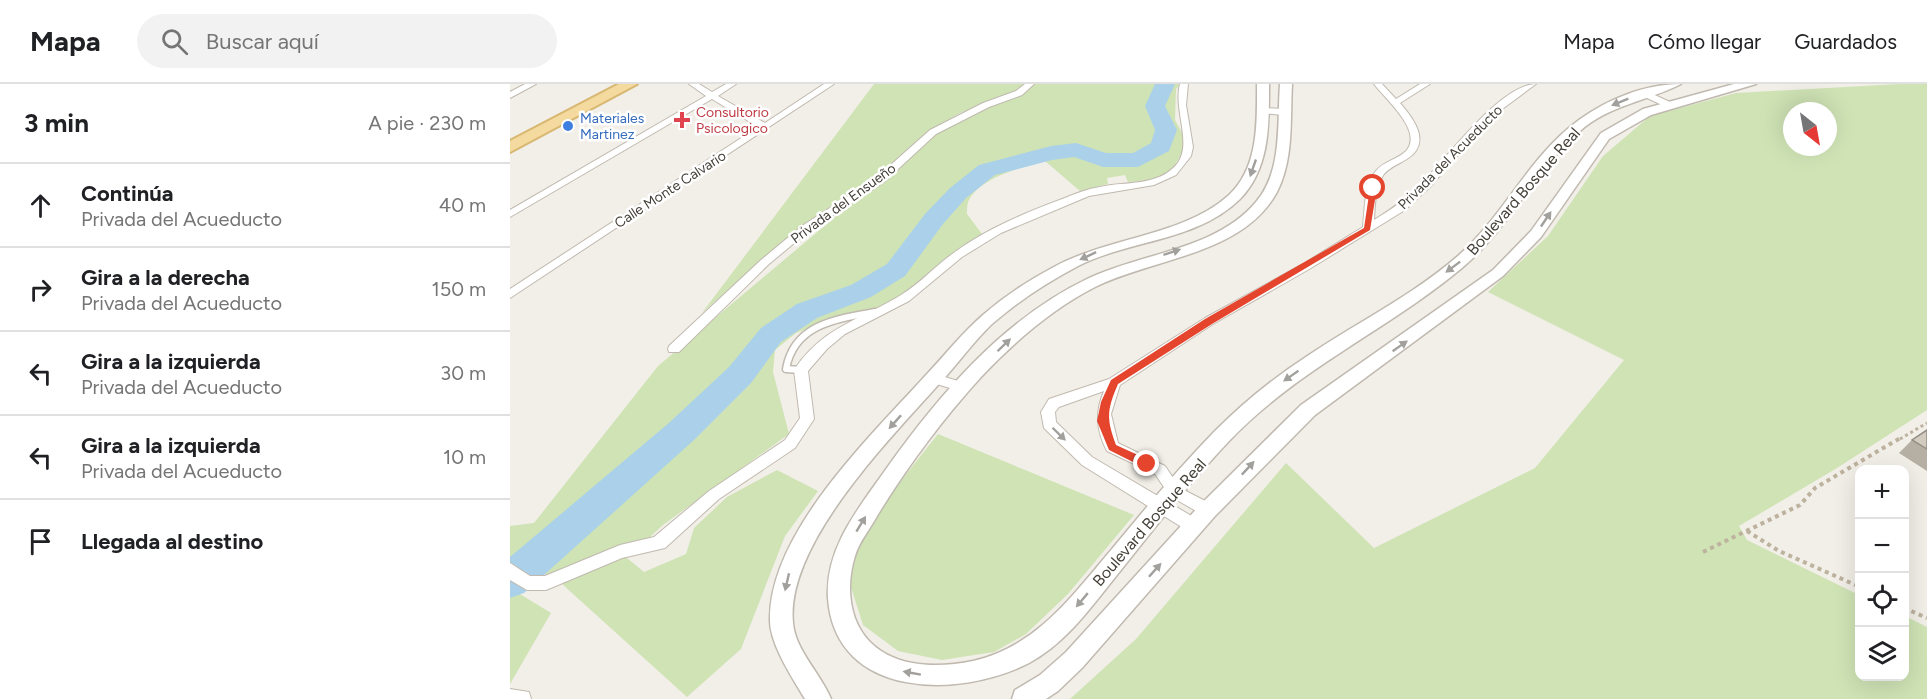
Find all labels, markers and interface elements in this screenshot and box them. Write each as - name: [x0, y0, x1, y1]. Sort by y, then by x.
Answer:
- search box: [137, 14, 557, 68]
- text: Mapa: [30, 24, 101, 58]
- icon: search: [158, 25, 191, 58]
- text: Buscar aquí: [206, 28, 319, 55]
- text: Mapa: [1563, 29, 1615, 54]
- text: Cómo llegar: [1648, 29, 1761, 54]
- text: Guardados: [1794, 29, 1897, 54]
- one-way arrow: [1611, 98, 1629, 107]
- street label: Privada del Acueducto: [1395, 102, 1506, 213]
- north arrow: [1783, 102, 1837, 156]
- place label: Consultorio Psicologico: [696, 104, 769, 137]
- text: 3 min: [24, 107, 89, 139]
- place label: Materiales Martinez: [580, 110, 644, 143]
- text: A pie · 230 m: [368, 111, 486, 135]
- marker: Consultorio Psicologico: [673, 111, 691, 129]
- marker: Materiales Martinez: [561, 119, 575, 133]
- street label: Boulevard Bosque Real: [1463, 124, 1584, 259]
- street label: Calle Monte Calvario: [611, 147, 729, 232]
- one-way arrow: [1248, 159, 1258, 177]
- street label: Privada del Ensueño: [788, 160, 899, 247]
- route start: [1359, 174, 1385, 200]
- text: Continúa: [81, 180, 174, 207]
- icon: ahead: [24, 189, 57, 222]
- text: 40 m: [439, 193, 486, 217]
- text: Privada del Acueducto: [81, 207, 282, 231]
- one-way arrow: [1540, 211, 1551, 227]
- one-way arrow: [1164, 246, 1182, 256]
- one-way arrow: [1079, 251, 1096, 260]
- one-way arrow: [1446, 261, 1462, 273]
- text: Gira a la derecha: [81, 264, 250, 291]
- icon: right: [24, 273, 57, 306]
- text: 150 m: [431, 277, 486, 301]
- text: Privada del Acueducto: [81, 291, 282, 315]
- one-way arrow: [996, 338, 1011, 352]
- one-way arrow: [1391, 340, 1407, 352]
- text: Gira a la izquierda: [81, 348, 261, 375]
- icon: left: [24, 357, 57, 390]
- text: 30 m: [440, 361, 486, 385]
- one-way arrow: [1284, 370, 1300, 382]
- text: Privada del Acueducto: [81, 375, 282, 399]
- one-way arrow: [889, 414, 902, 429]
- one-way arrow: [1051, 427, 1066, 440]
- text: Gira a la izquierda: [81, 432, 261, 459]
- icon: left: [24, 441, 57, 474]
- text: 10 m: [443, 445, 486, 469]
- route end: [1133, 450, 1159, 476]
- street label: Boulevard Bosque Real: [1089, 455, 1210, 590]
- text: Privada del Acueducto: [81, 459, 282, 483]
- one-way arrow: [1241, 461, 1255, 475]
- map controls: [1855, 465, 1909, 681]
- button: +: [1855, 465, 1909, 519]
- one-way arrow: [856, 516, 867, 532]
- button: −: [1855, 519, 1909, 573]
- icon: arrive: [24, 525, 57, 558]
- text: Llegada al destino: [81, 528, 263, 555]
- one-way arrow: [1148, 562, 1162, 577]
- one-way arrow: [781, 573, 791, 591]
- button: locate: [1855, 573, 1909, 627]
- one-way arrow: [1076, 592, 1089, 607]
- button: layers: [1855, 627, 1909, 681]
- one-way arrow: [902, 668, 921, 677]

